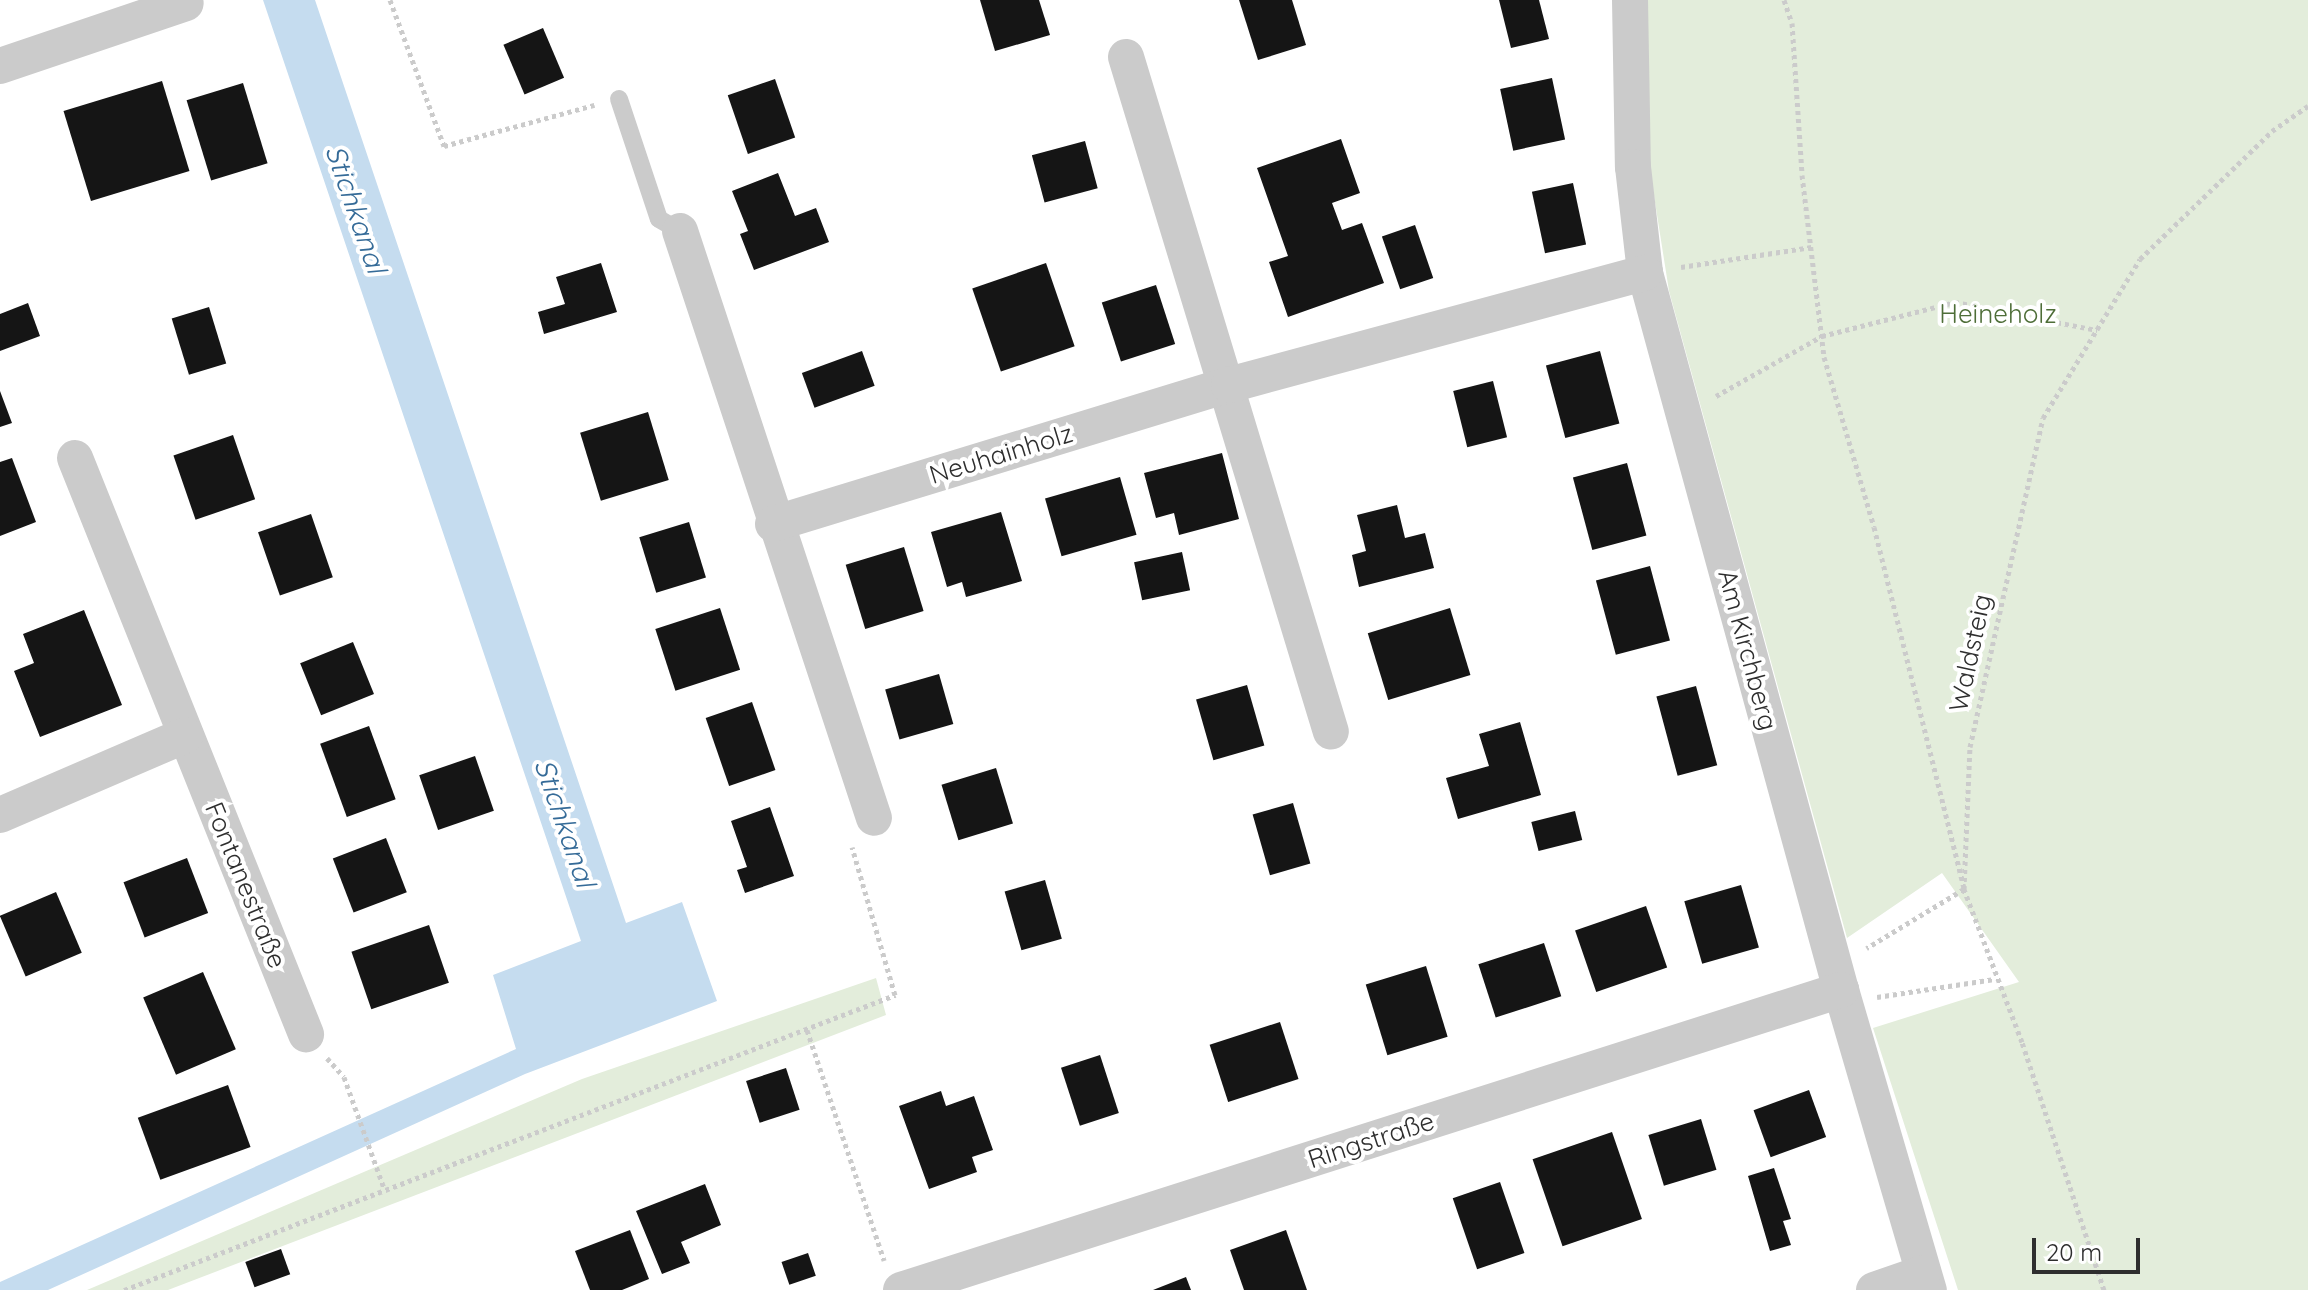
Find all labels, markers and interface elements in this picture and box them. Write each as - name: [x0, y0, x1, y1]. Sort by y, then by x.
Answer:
- water label: Stichkanal: [318, 141, 394, 277]
- park label: Heineholz: [1939, 298, 2057, 330]
- street label: Neuhainholz: [925, 417, 1077, 491]
- street label: Am Kirchberg: [1712, 566, 1784, 734]
- street label: Waldsteig: [1942, 591, 1998, 715]
- water label: Stichkanal: [527, 755, 603, 891]
- street label: Fontanestraße: [199, 797, 293, 973]
- street label: Ringstraße: [1304, 1105, 1438, 1175]
- scale bar: [2036, 1222, 2144, 1272]
- text: 20 m: [2046, 1237, 2102, 1267]

